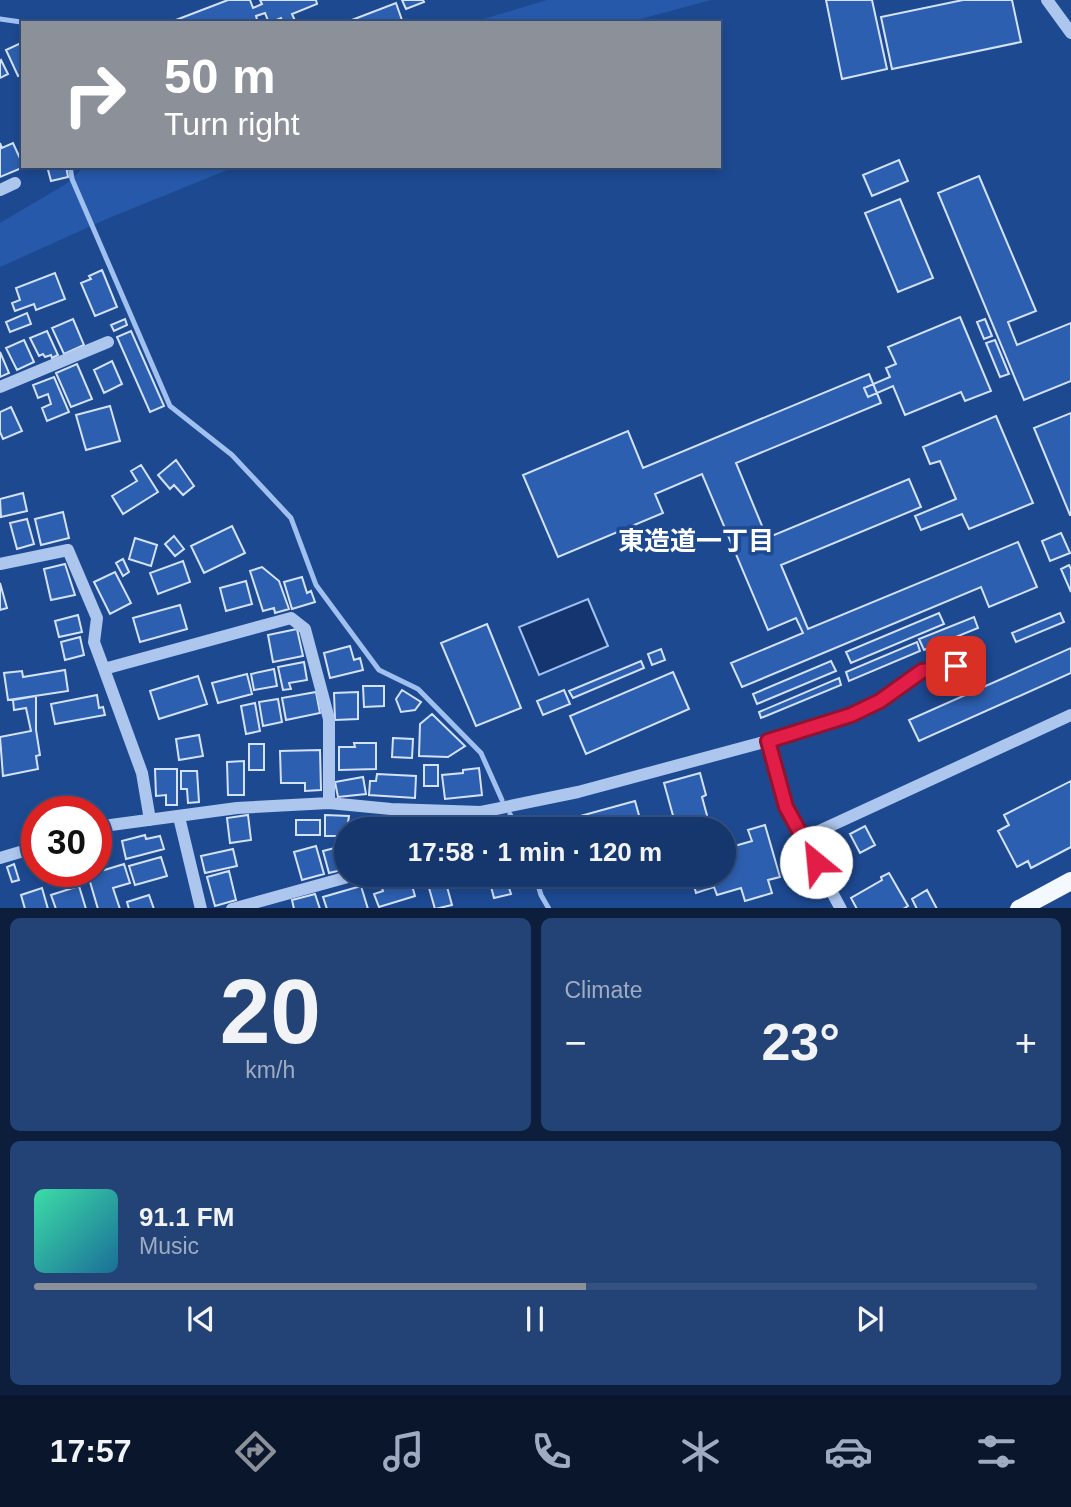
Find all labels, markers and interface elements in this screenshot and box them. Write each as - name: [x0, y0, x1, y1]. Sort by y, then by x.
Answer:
- icon: right: [49, 49, 140, 140]
- text: 50 m: [164, 49, 276, 103]
- text: Turn right: [164, 106, 300, 142]
- district label: 東造道一丁目: [618, 526, 774, 556]
- pin: [926, 636, 986, 696]
- icon: arrive: [937, 647, 975, 685]
- speed limit sign: 30: [21, 796, 112, 887]
- position arrow: [779, 825, 853, 899]
- text: 17:58 · 1 min · 120 m: [408, 837, 662, 867]
- text: 20: [220, 961, 321, 1062]
- text: Climate: [565, 977, 642, 1003]
- text: 23°: [761, 1013, 840, 1071]
- text: −: [565, 1022, 587, 1064]
- text: +: [1015, 1022, 1037, 1064]
- text: km/h: [245, 1057, 295, 1083]
- text: 91.1 FM: [139, 1202, 234, 1232]
- text: Music: [139, 1233, 199, 1259]
- icon: previous: [182, 1300, 220, 1338]
- icon: pause: [516, 1300, 554, 1338]
- icon: next: [851, 1300, 889, 1338]
- icon: directions: [231, 1427, 280, 1476]
- icon: music: [379, 1427, 428, 1476]
- icon: phone: [527, 1427, 576, 1476]
- icon: climate: [676, 1427, 725, 1476]
- icon: car: [824, 1427, 873, 1476]
- icon: filters: [972, 1427, 1021, 1476]
- text: 17:57: [50, 1433, 131, 1469]

